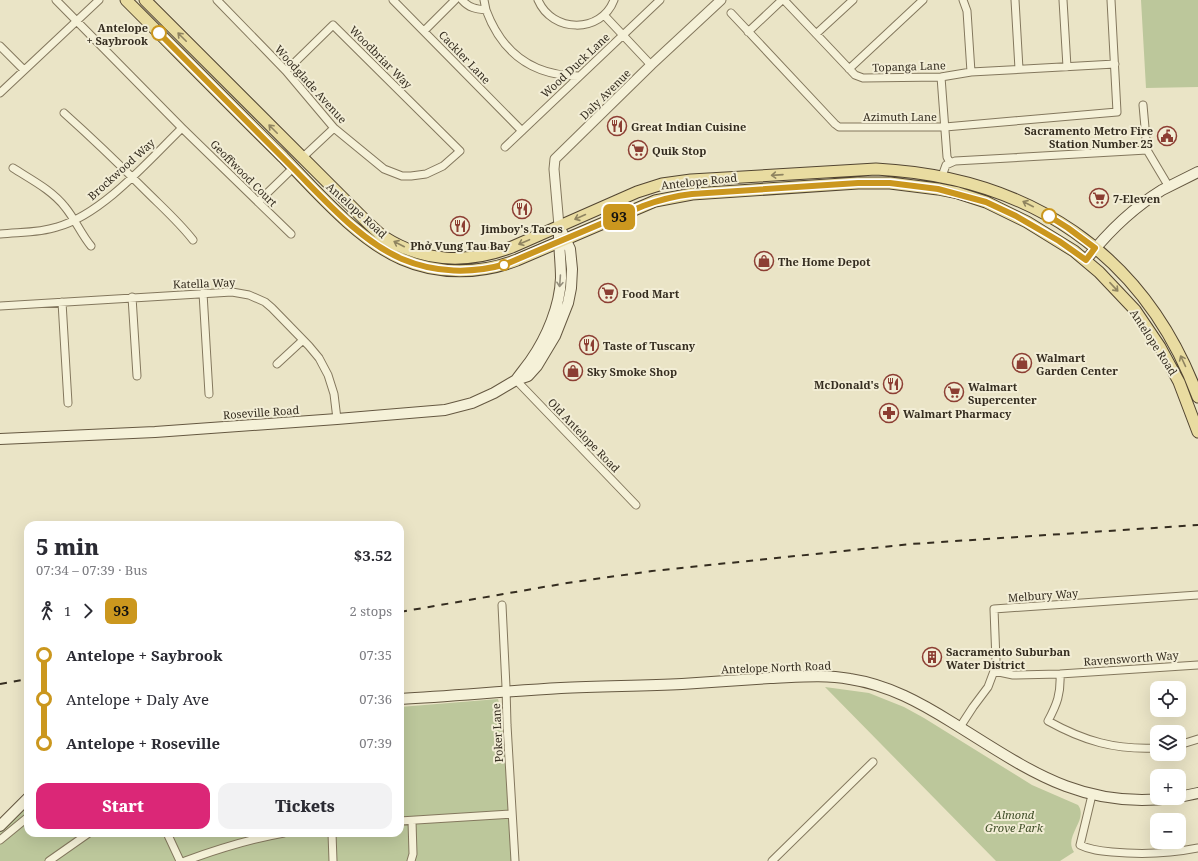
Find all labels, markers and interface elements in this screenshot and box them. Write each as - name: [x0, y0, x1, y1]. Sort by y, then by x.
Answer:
- place label: Antelope + Saybrook: [86, 20, 148, 48]
- street label: Woodbriar Way: [346, 22, 416, 92]
- marker: Antelope + Saybrook: [151, 25, 167, 41]
- street label: Cackler Lane: [436, 27, 494, 87]
- street label: Wood Duck Lane: [537, 29, 613, 101]
- one-way arrow: [177, 32, 187, 42]
- street label: Woodglade Avenue: [272, 42, 350, 126]
- street label: Topanga Lane: [872, 57, 946, 75]
- street label: Daly Avenue: [576, 65, 634, 123]
- street label: Azimuth Lane: [863, 109, 937, 124]
- restaurant icon: Great Indian Cuisine: [606, 115, 628, 137]
- place label: Great Indian Cuisine: [631, 119, 746, 134]
- place label: Sacramento Metro Fire Station Number 25: [1024, 123, 1153, 151]
- one-way arrow: [269, 124, 278, 134]
- public building icon: Sacramento Metro Fire Station Number 25: [1156, 125, 1178, 147]
- street label: Brockwood Way: [84, 134, 158, 203]
- street label: Geoffwood Court: [207, 136, 281, 210]
- supermarket icon: Quik Stop: [627, 139, 649, 161]
- place label: Quik Stop: [652, 143, 706, 158]
- street label: Antelope Road: [660, 170, 738, 192]
- one-way arrow: [771, 171, 784, 178]
- street label: Antelope Road: [324, 179, 391, 241]
- supermarket icon: 7-Eleven: [1088, 187, 1110, 209]
- place label: 7-Eleven: [1113, 191, 1161, 206]
- restaurant icon: Jimboy's Tacos: [511, 198, 533, 220]
- one-way arrow: [1022, 200, 1034, 208]
- line badge: 93: [601, 204, 637, 230]
- text: 93: [611, 207, 627, 226]
- unlabelled marker: [1041, 208, 1057, 224]
- one-way arrow: [575, 214, 587, 221]
- restaurant icon: Phở Vung Tau Bay: [449, 215, 471, 237]
- place label: Jimboy's Tacos: [480, 221, 563, 236]
- place label: Phở Vung Tau Bay: [410, 238, 511, 253]
- one-way arrow: [518, 238, 530, 246]
- one-way arrow: [393, 240, 405, 248]
- shop icon: The Home Depot: [753, 250, 775, 272]
- place label: The Home Depot: [778, 254, 871, 269]
- unlabelled marker: [498, 259, 510, 271]
- street label: Katella Way: [173, 274, 236, 292]
- one-way arrow: [557, 274, 564, 287]
- supermarket icon: Food Mart: [597, 282, 619, 304]
- one-way arrow: [1109, 282, 1119, 292]
- place label: Food Mart: [622, 286, 680, 301]
- street label: Antelope Road: [1127, 306, 1181, 378]
- restaurant icon: Taste of Tuscany: [578, 334, 600, 356]
- place label: Taste of Tuscany: [603, 338, 696, 353]
- place label: Walmart Garden Center: [1036, 350, 1118, 378]
- shop icon: Walmart Garden Center: [1011, 352, 1033, 374]
- one-way arrow: [1179, 355, 1186, 367]
- shop icon: Sky Smoke Shop: [562, 360, 584, 382]
- place label: Sky Smoke Shop: [587, 364, 677, 379]
- restaurant icon: McDonald's: [882, 373, 904, 395]
- place label: McDonald's: [814, 377, 879, 392]
- place label: Walmart Supercenter: [968, 379, 1037, 407]
- supermarket icon: Walmart Supercenter: [943, 381, 965, 403]
- street label: Old Antelope Road: [545, 395, 623, 475]
- street label: Roseville Road: [222, 402, 300, 422]
- pharmacy icon: Walmart Pharmacy: [878, 402, 900, 424]
- place label: Walmart Pharmacy: [903, 406, 1012, 421]
- text: 5 min: [36, 531, 99, 561]
- text: $3.52: [354, 545, 392, 565]
- text: 07:34 – 07:39 · Bus: [36, 561, 147, 579]
- street label: Melbury Way: [1007, 585, 1079, 605]
- icon: walk: [36, 600, 58, 622]
- icon: forward: [77, 600, 99, 622]
- text: 93: [113, 601, 129, 620]
- text: 1: [64, 602, 71, 620]
- text: 2 stops: [350, 602, 392, 620]
- place label: Sacramento Suburban Water District: [946, 644, 1071, 672]
- text: Antelope + Saybrook: [66, 645, 223, 665]
- text: 07:35: [359, 646, 392, 664]
- building icon: Sacramento Suburban Water District: [921, 646, 943, 668]
- street label: Ravensworth Way: [1083, 647, 1180, 669]
- street label: Antelope North Road: [721, 658, 831, 676]
- map controls: [1150, 681, 1186, 849]
- button: locate: [1150, 681, 1186, 717]
- text: Antelope + Daly Ave: [66, 689, 209, 709]
- text: 07:36: [359, 690, 392, 708]
- street label: Poker Lane: [488, 703, 506, 763]
- button: layers: [1150, 725, 1186, 761]
- text: Antelope + Roseville: [66, 733, 220, 753]
- text: 07:39: [359, 734, 392, 752]
- button: +: [1150, 769, 1186, 805]
- button: Start: [36, 783, 210, 829]
- button: Tickets: [218, 783, 392, 829]
- park label: Almond Grove Park: [985, 807, 1044, 835]
- button: −: [1150, 813, 1186, 849]

